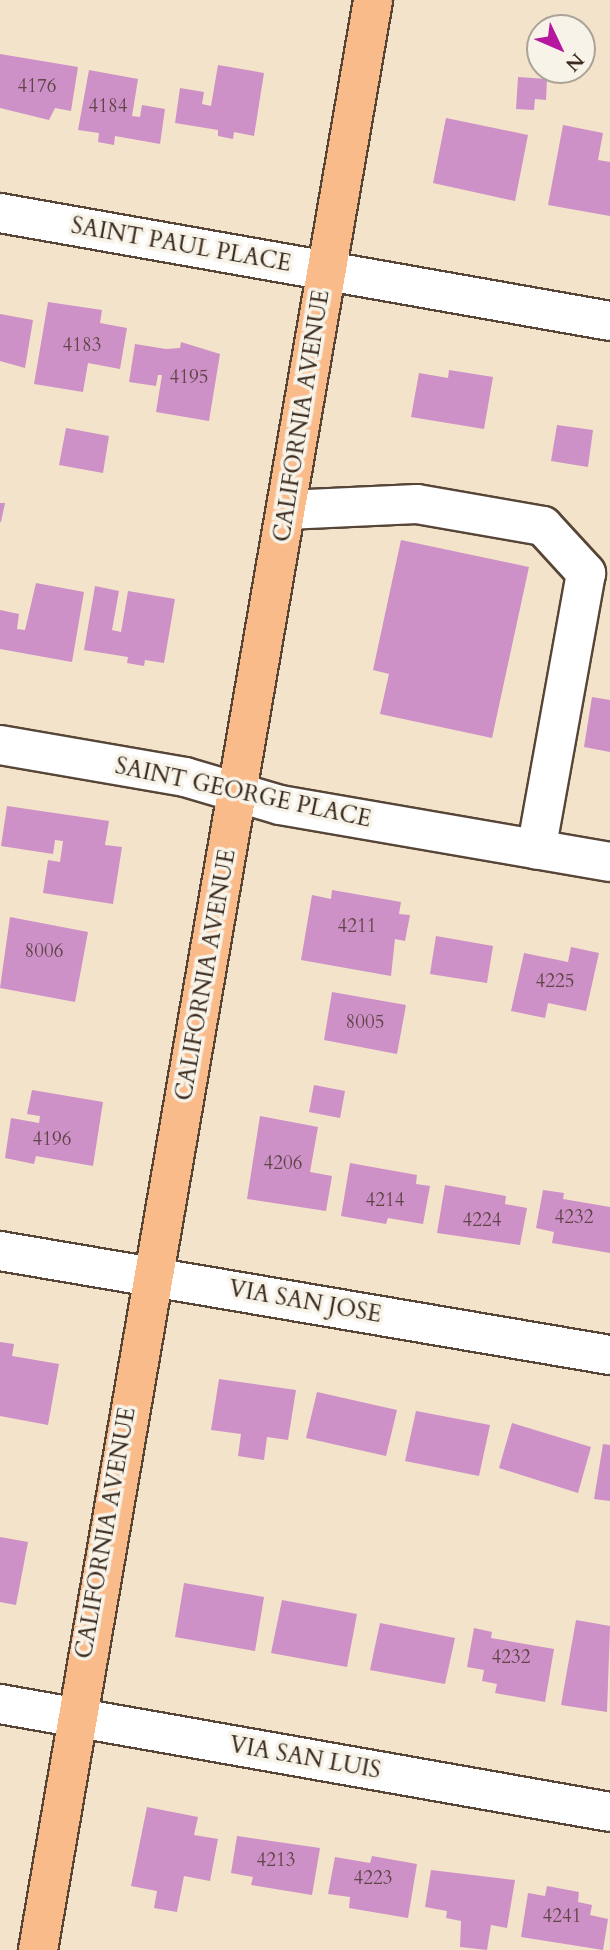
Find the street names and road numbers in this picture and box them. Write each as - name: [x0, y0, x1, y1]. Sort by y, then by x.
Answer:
- street label: SAINT PAUL PLACE: [69, 212, 293, 278]
- street label: CALIFORNIA AVENUE: [268, 288, 336, 544]
- street label: SAINT GEORGE PLACE: [113, 752, 373, 834]
- street label: CALIFORNIA AVENUE: [170, 847, 242, 1103]
- street label: VIA SAN JOSE: [227, 1275, 383, 1329]
- street label: CALIFORNIA AVENUE: [70, 1405, 142, 1661]
- street label: VIA SAN LUIS: [227, 1731, 383, 1785]

